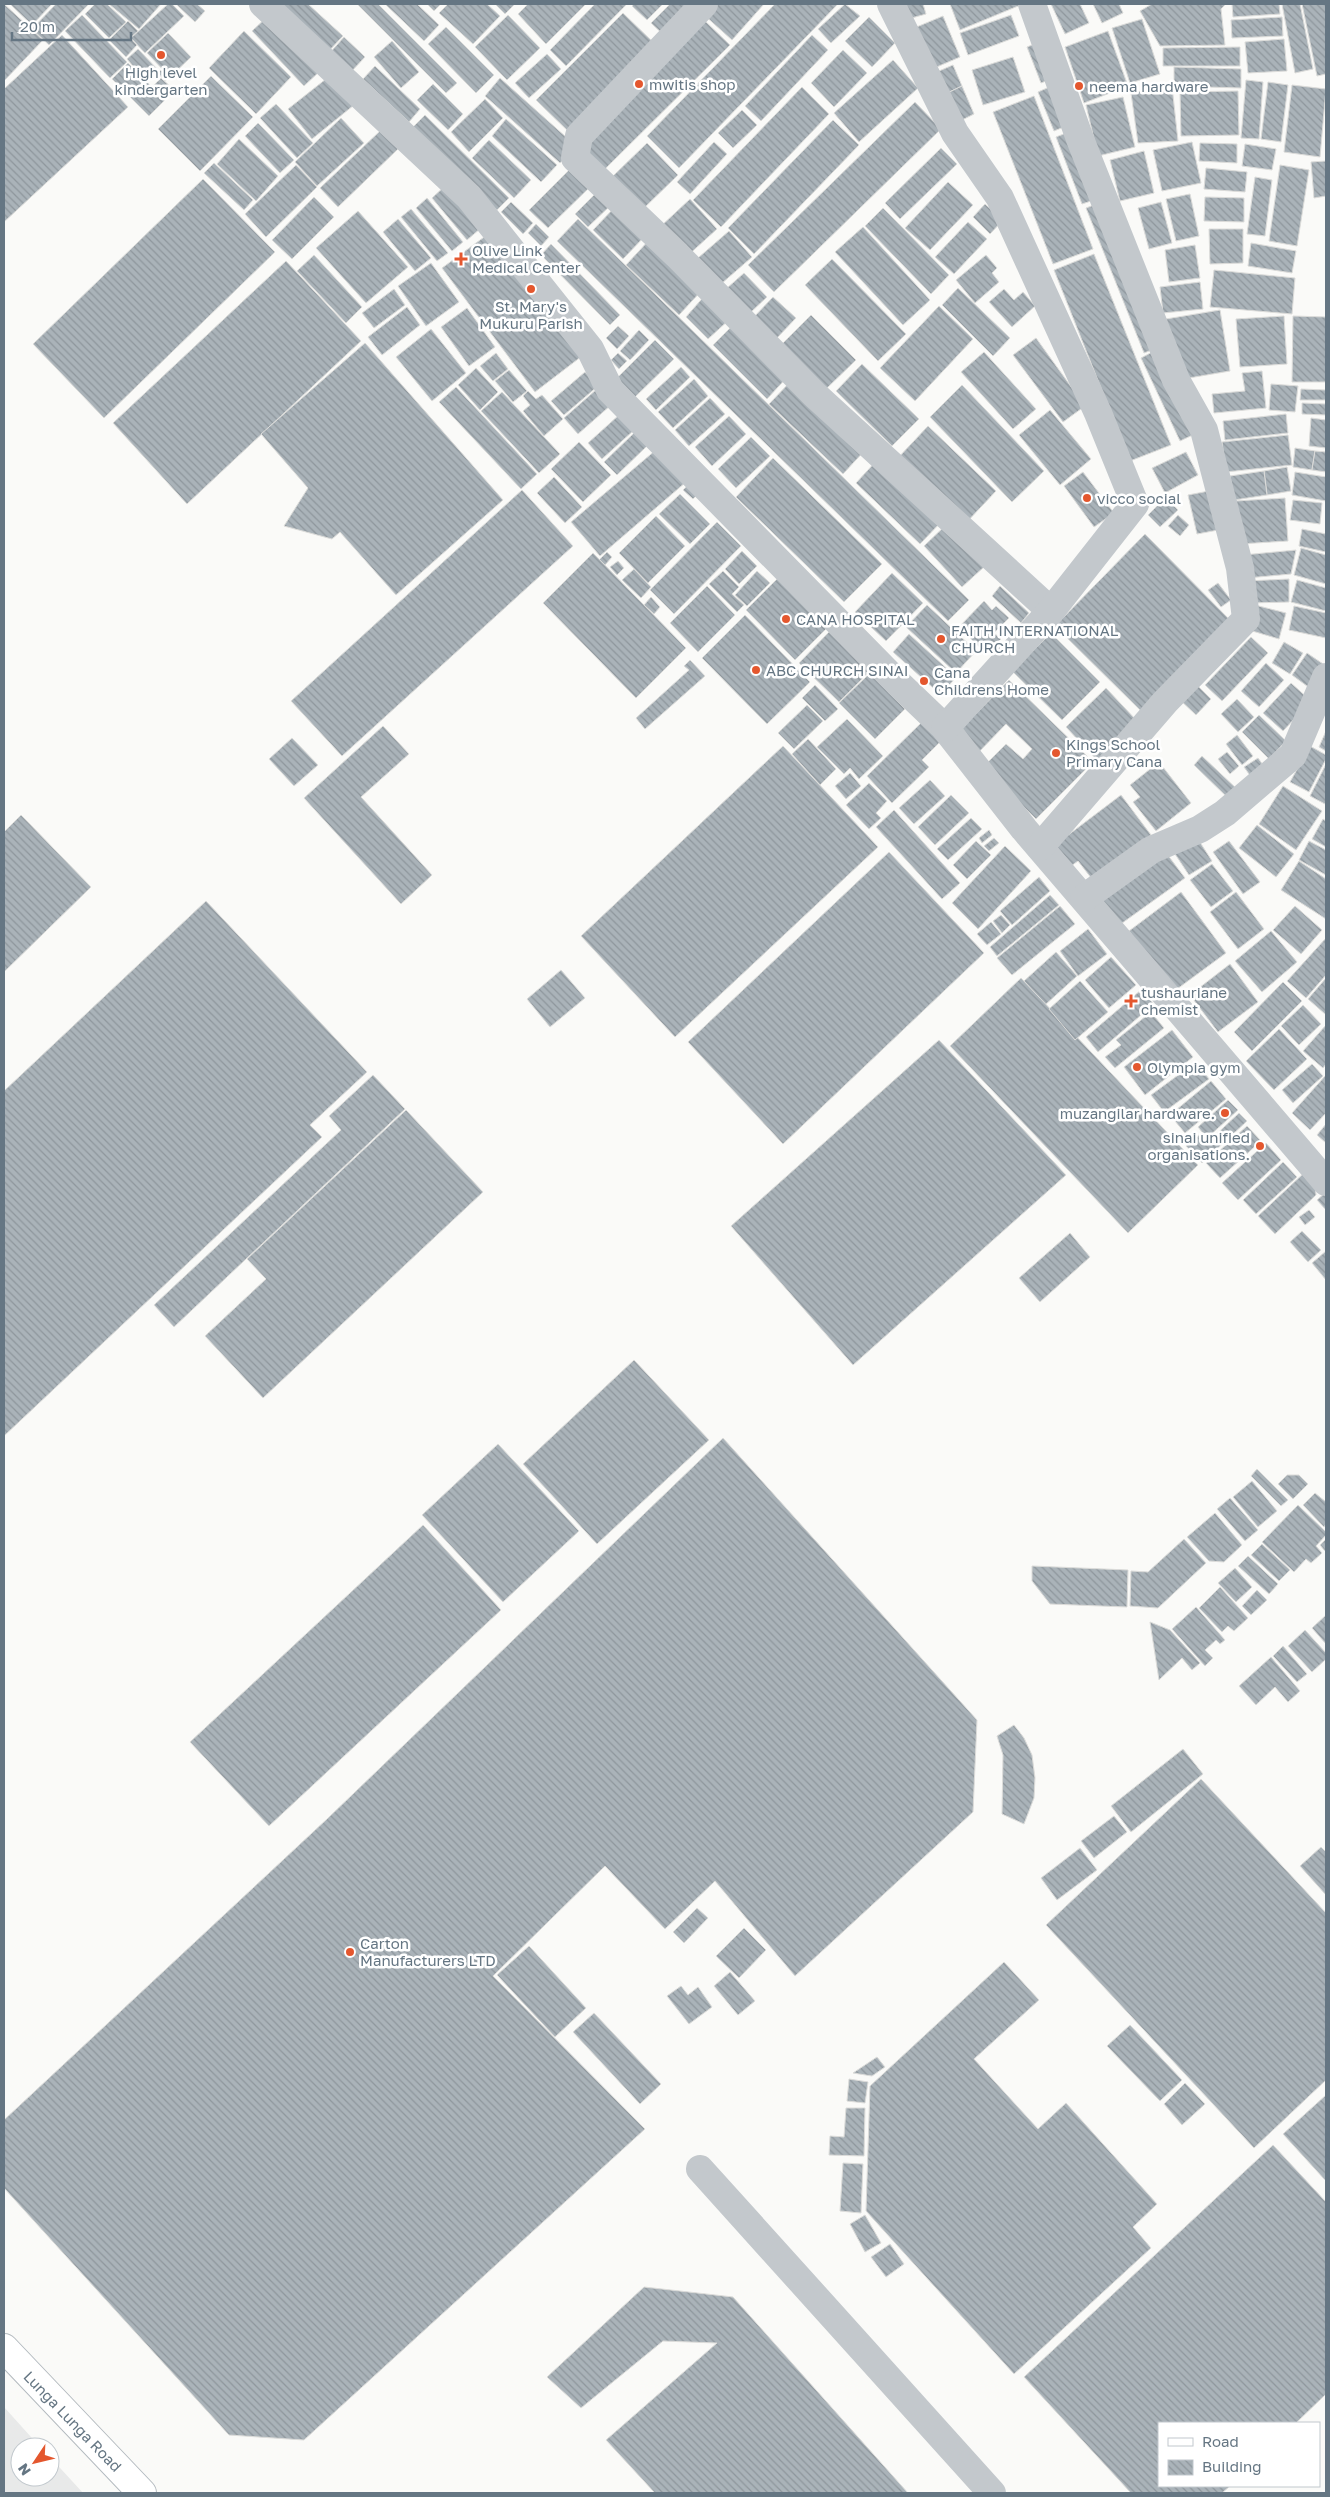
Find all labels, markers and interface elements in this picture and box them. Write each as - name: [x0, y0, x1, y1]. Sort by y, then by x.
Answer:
- scale bar: [12, 10, 131, 42]
- text: 20 m: [20, 17, 55, 35]
- marker: High level kindergarten: [155, 49, 167, 61]
- place label: High level kindergarten: [114, 63, 208, 98]
- place label: mwitis shop: [649, 75, 735, 93]
- place label: neema hardware: [1089, 77, 1209, 95]
- marker: mwitis shop: [633, 78, 645, 90]
- marker: neema hardware: [1073, 80, 1085, 92]
- place label: Olive Link Medical Center: [472, 241, 581, 276]
- marker: Olive Link Medical Center: [454, 252, 468, 266]
- marker: St. Mary's Mukuru Parish: [525, 283, 537, 295]
- place label: St. Mary's Mukuru Parish: [479, 297, 583, 332]
- place label: vicco social: [1097, 489, 1181, 507]
- marker: vicco social: [1081, 492, 1093, 504]
- place label: CANA HOSPITAL: [796, 610, 915, 628]
- marker: CANA HOSPITAL: [780, 613, 792, 625]
- place label: FAITH INTERNATIONAL CHURCH: [951, 621, 1119, 656]
- marker: FAITH INTERNATIONAL CHURCH: [935, 633, 947, 645]
- place label: ABC CHURCH SINAI: [766, 661, 909, 679]
- place label: Cana Childrens Home: [934, 663, 1049, 698]
- marker: ABC CHURCH SINAI: [750, 664, 762, 676]
- marker: Cana Childrens Home: [918, 675, 930, 687]
- place label: Kings School Primary Cana: [1066, 735, 1162, 770]
- marker: Kings School Primary Cana: [1050, 747, 1062, 759]
- place label: tushauriane chemist: [1141, 983, 1227, 1018]
- marker: tushauriane chemist: [1125, 995, 1137, 1007]
- place label: Olympia gym: [1147, 1058, 1241, 1076]
- marker: Olympia gym: [1131, 1061, 1143, 1073]
- place label: muzangilar hardware.: [1060, 1104, 1215, 1122]
- marker: muzangilar hardware.: [1219, 1107, 1231, 1119]
- place label: sinai unified organisations.: [1147, 1128, 1250, 1163]
- marker: sinai unified organisations.: [1254, 1140, 1266, 1152]
- place label: Carton Manufacturers LTD: [360, 1934, 496, 1969]
- marker: Carton Manufacturers LTD: [344, 1946, 356, 1958]
- street label: Lunga Lunga Road: [20, 2367, 126, 2475]
- legend: [1158, 2422, 1320, 2487]
- text: Road: [1202, 2432, 1239, 2450]
- north arrow: [10, 2437, 60, 2487]
- text: Building: [1202, 2457, 1262, 2475]
- text: N: [14, 2461, 34, 2479]

